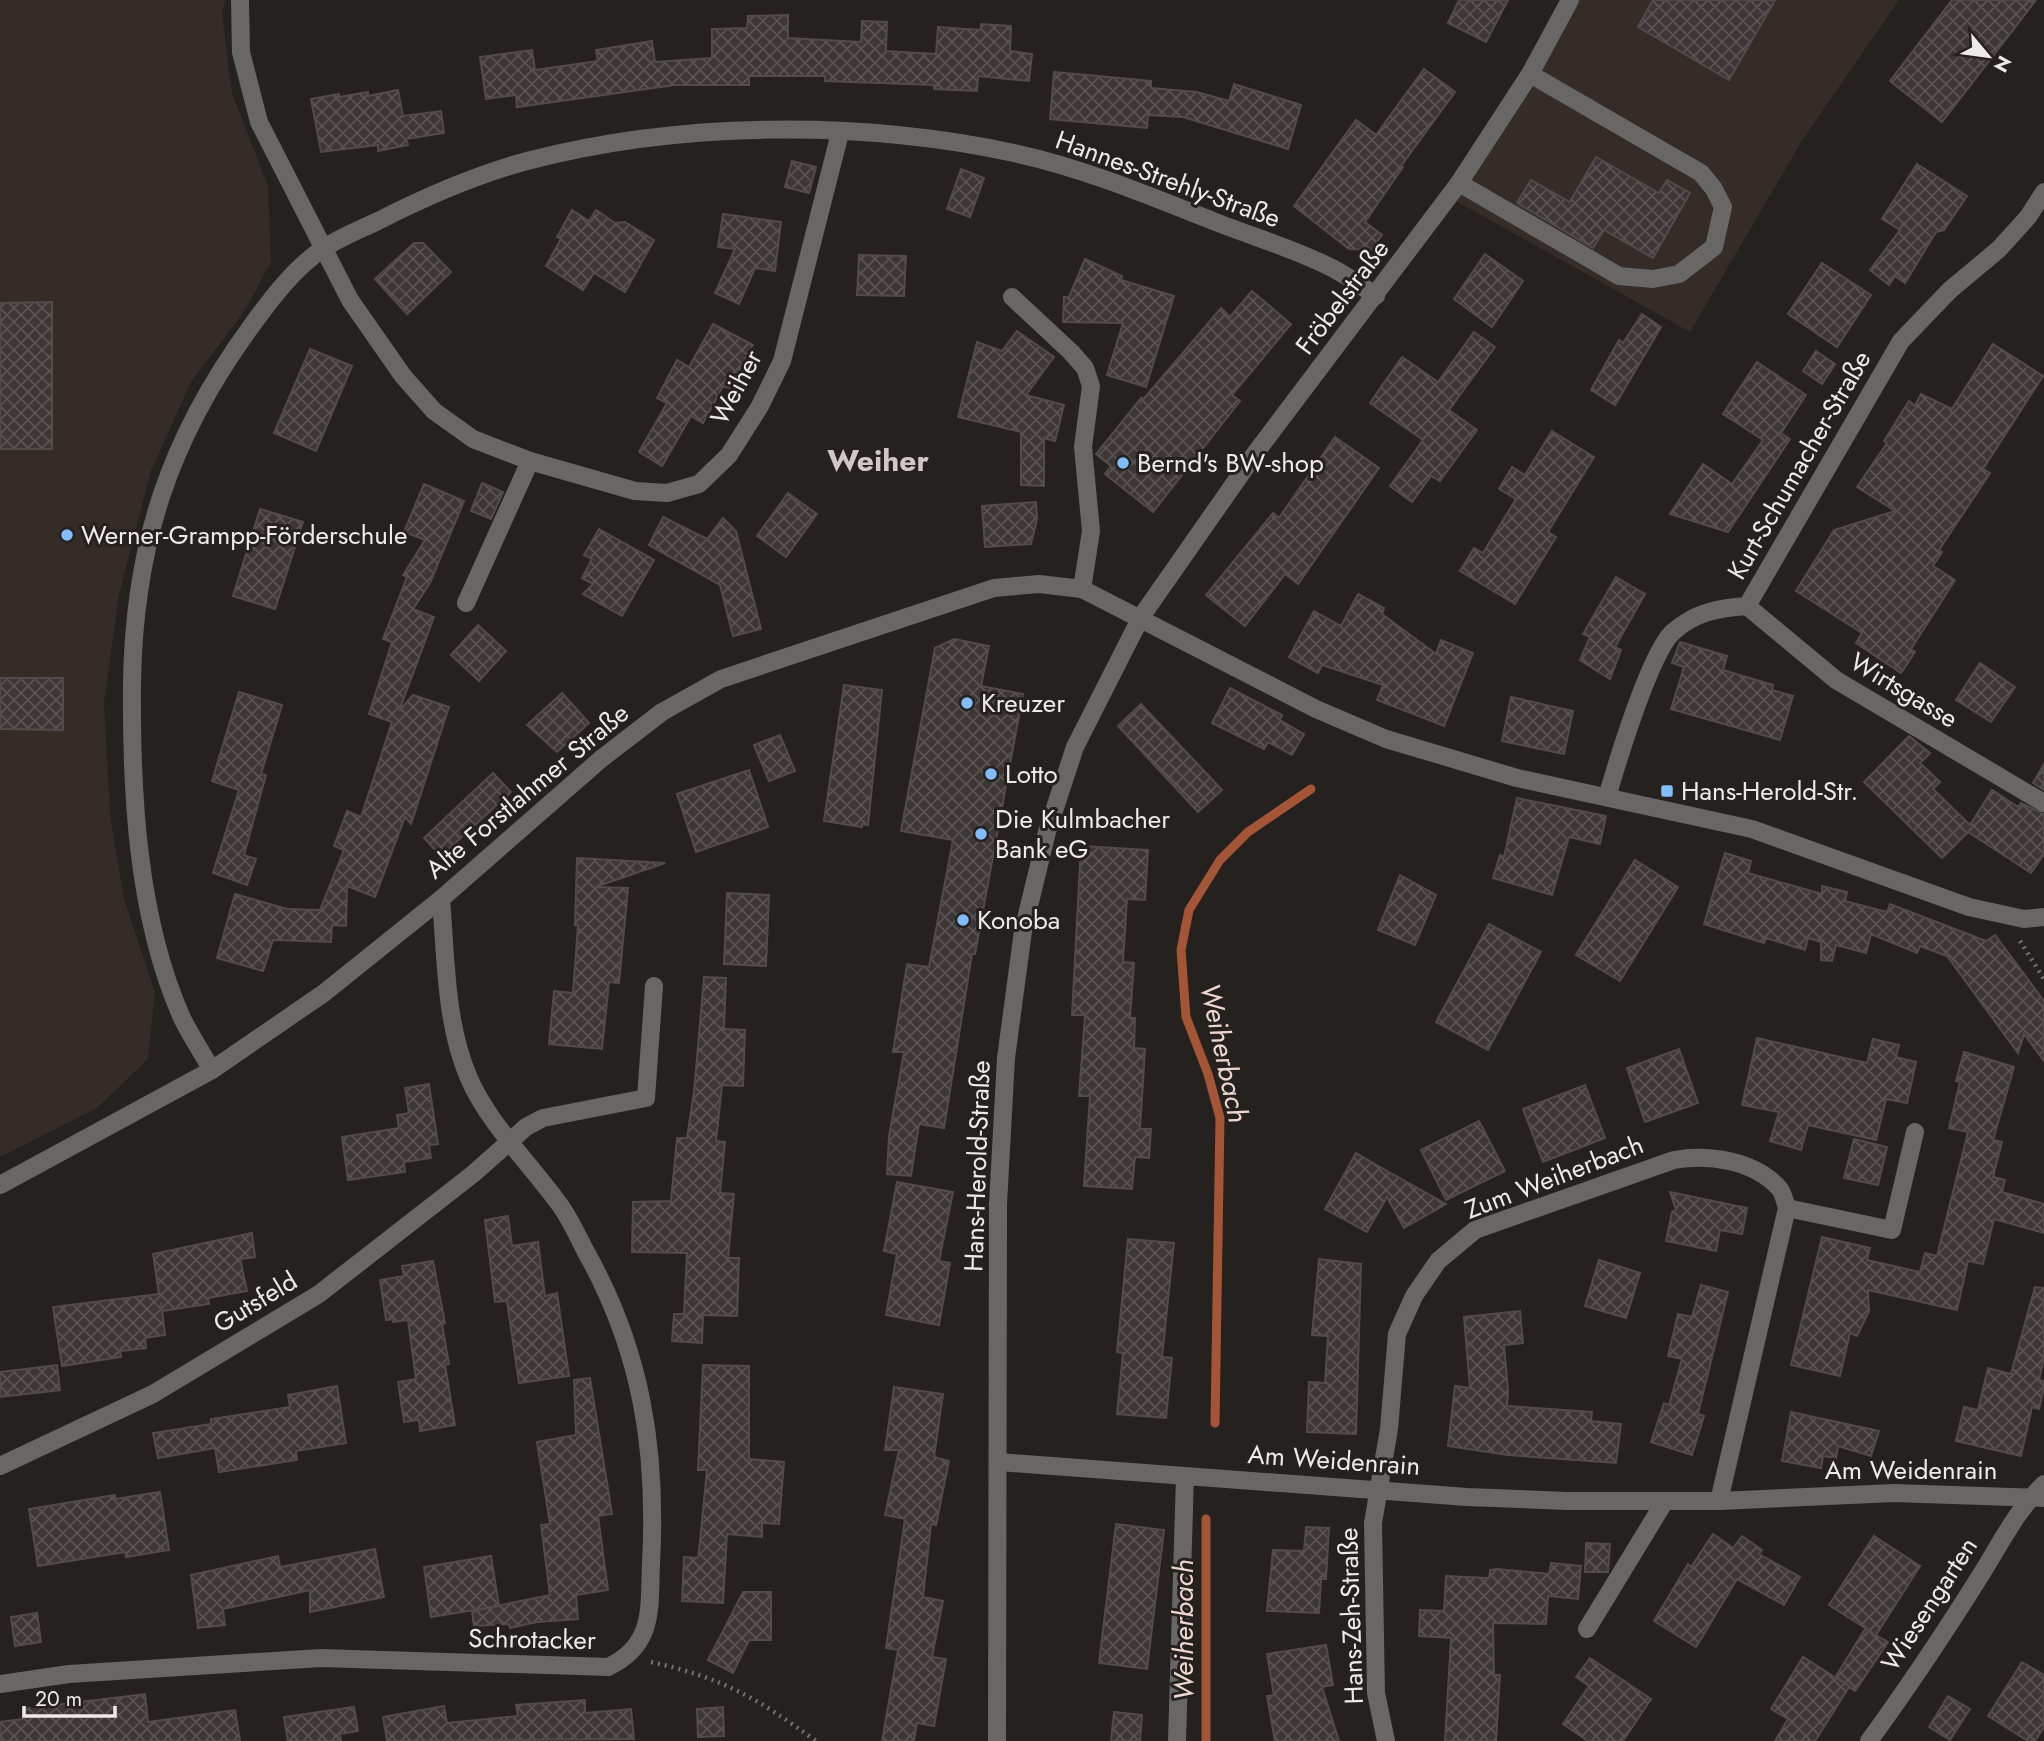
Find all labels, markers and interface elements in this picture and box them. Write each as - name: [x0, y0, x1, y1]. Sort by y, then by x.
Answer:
- north arrow: [1953, 21, 2023, 91]
- text: N: [1987, 51, 2018, 77]
- street label: Hannes-Strehly-Straße: [1050, 121, 1286, 237]
- street label: Fröbelstraße: [1286, 231, 1398, 363]
- street label: Weiher: [700, 343, 772, 431]
- street label: Kurt-Schumacher-Straße: [1718, 343, 1880, 587]
- district label: Weiher: [827, 439, 929, 482]
- place label: Bernd's BW-shop: [1137, 444, 1324, 482]
- marker: Bernd's BW-shop: [1115, 455, 1131, 471]
- place label: Werner-Grampp-Förderschule: [81, 516, 407, 554]
- marker: Werner-Grampp-Förderschule: [59, 527, 75, 543]
- street label: Wirtsgasse: [1843, 643, 1965, 737]
- place label: Kreuzer: [981, 684, 1065, 722]
- street label: Alte Forstlahmer Straße: [417, 694, 637, 888]
- marker: Kreuzer: [959, 695, 975, 711]
- place label: Lotto: [1005, 755, 1058, 793]
- marker: Lotto: [983, 766, 999, 782]
- place label: Hans-Herold-Str.: [1681, 772, 1858, 810]
- marker: Hans-Herold-Str.: [1659, 783, 1675, 799]
- place label: Die Kulmbacher Bank eG: [995, 800, 1170, 868]
- marker: Die Kulmbacher Bank eG: [973, 826, 989, 842]
- place label: Konoba: [977, 901, 1060, 939]
- marker: Konoba: [955, 912, 971, 928]
- water label: Weiherbach: [1189, 980, 1259, 1126]
- street label: Hans-Herold-Straße: [954, 1060, 1000, 1272]
- street label: Zum Weiherbach: [1459, 1126, 1649, 1228]
- street label: Gutsfeld: [206, 1262, 304, 1342]
- street label: Am Weidenrain: [1247, 1435, 1421, 1485]
- street label: Am Weidenrain: [1825, 1451, 1997, 1489]
- street label: Hans-Zeh-Straße: [1329, 1527, 1373, 1705]
- street label: Wiesengarten: [1871, 1530, 1987, 1678]
- water label: Weiherbach: [1163, 1559, 1204, 1701]
- street label: Schrotacker: [468, 1619, 596, 1659]
- scale bar: [24, 1674, 116, 1718]
- text: 20 m: [35, 1684, 82, 1714]

